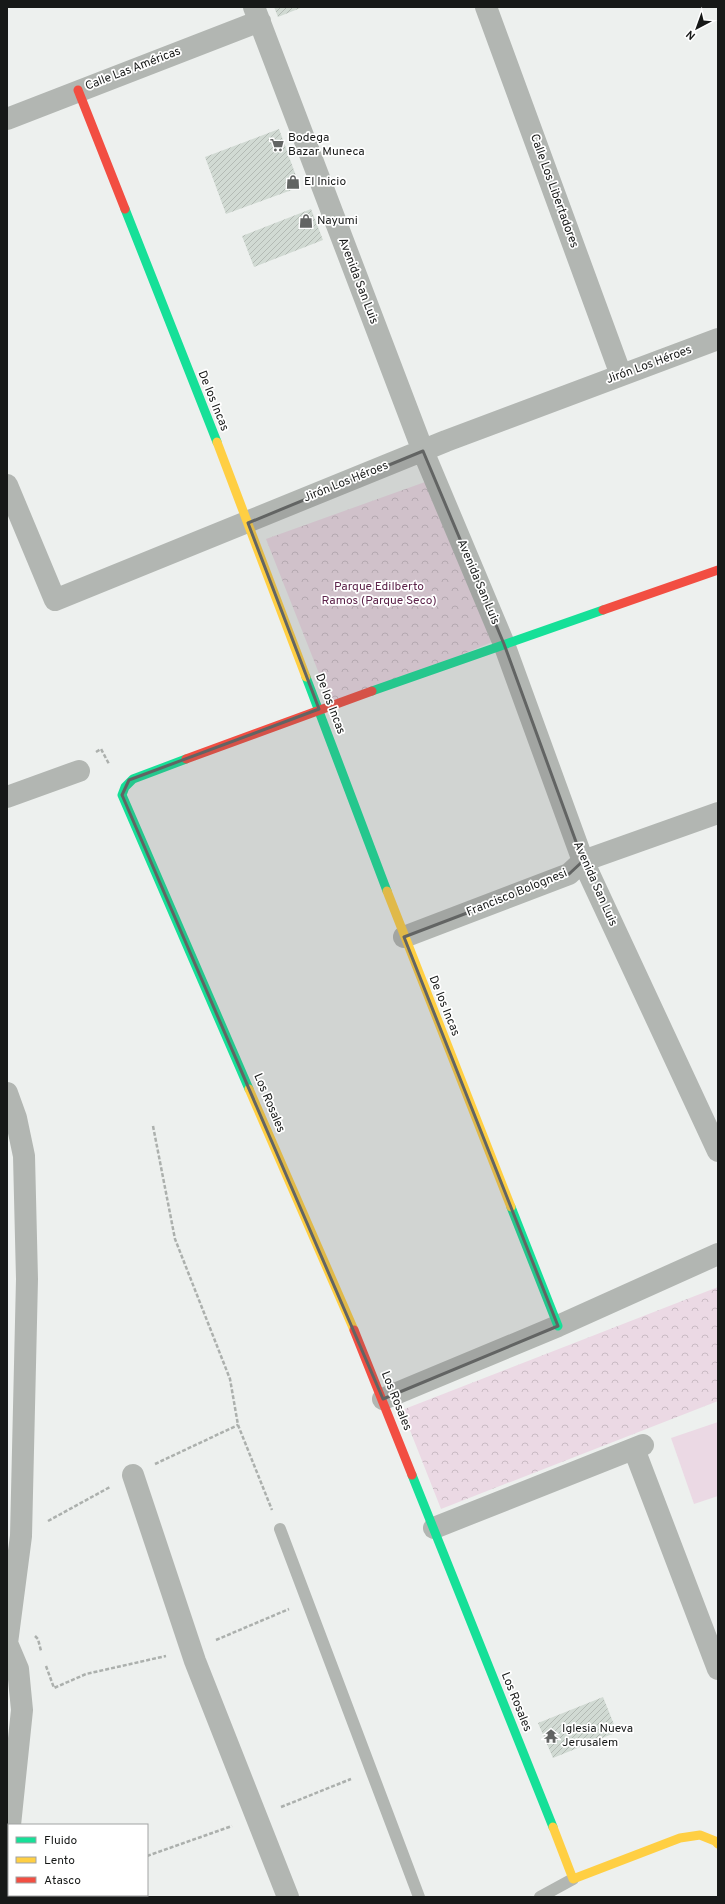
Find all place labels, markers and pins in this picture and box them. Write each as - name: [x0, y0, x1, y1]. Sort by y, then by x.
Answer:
- place label: Bodega Bazar Muneca: [288, 130, 365, 160]
- supermarket icon: Bodega Bazar Muneca: [269, 137, 285, 153]
- shop icon: El Inicio: [285, 174, 301, 190]
- place label: El Inicio: [304, 174, 346, 190]
- shop icon: Nayumi: [298, 213, 314, 229]
- place label: Nayumi: [317, 213, 358, 229]
- place label: Iglesia Nueva Jerusalem: [562, 1721, 633, 1751]
- temple icon: Iglesia Nueva Jerusalem: [543, 1728, 559, 1744]

